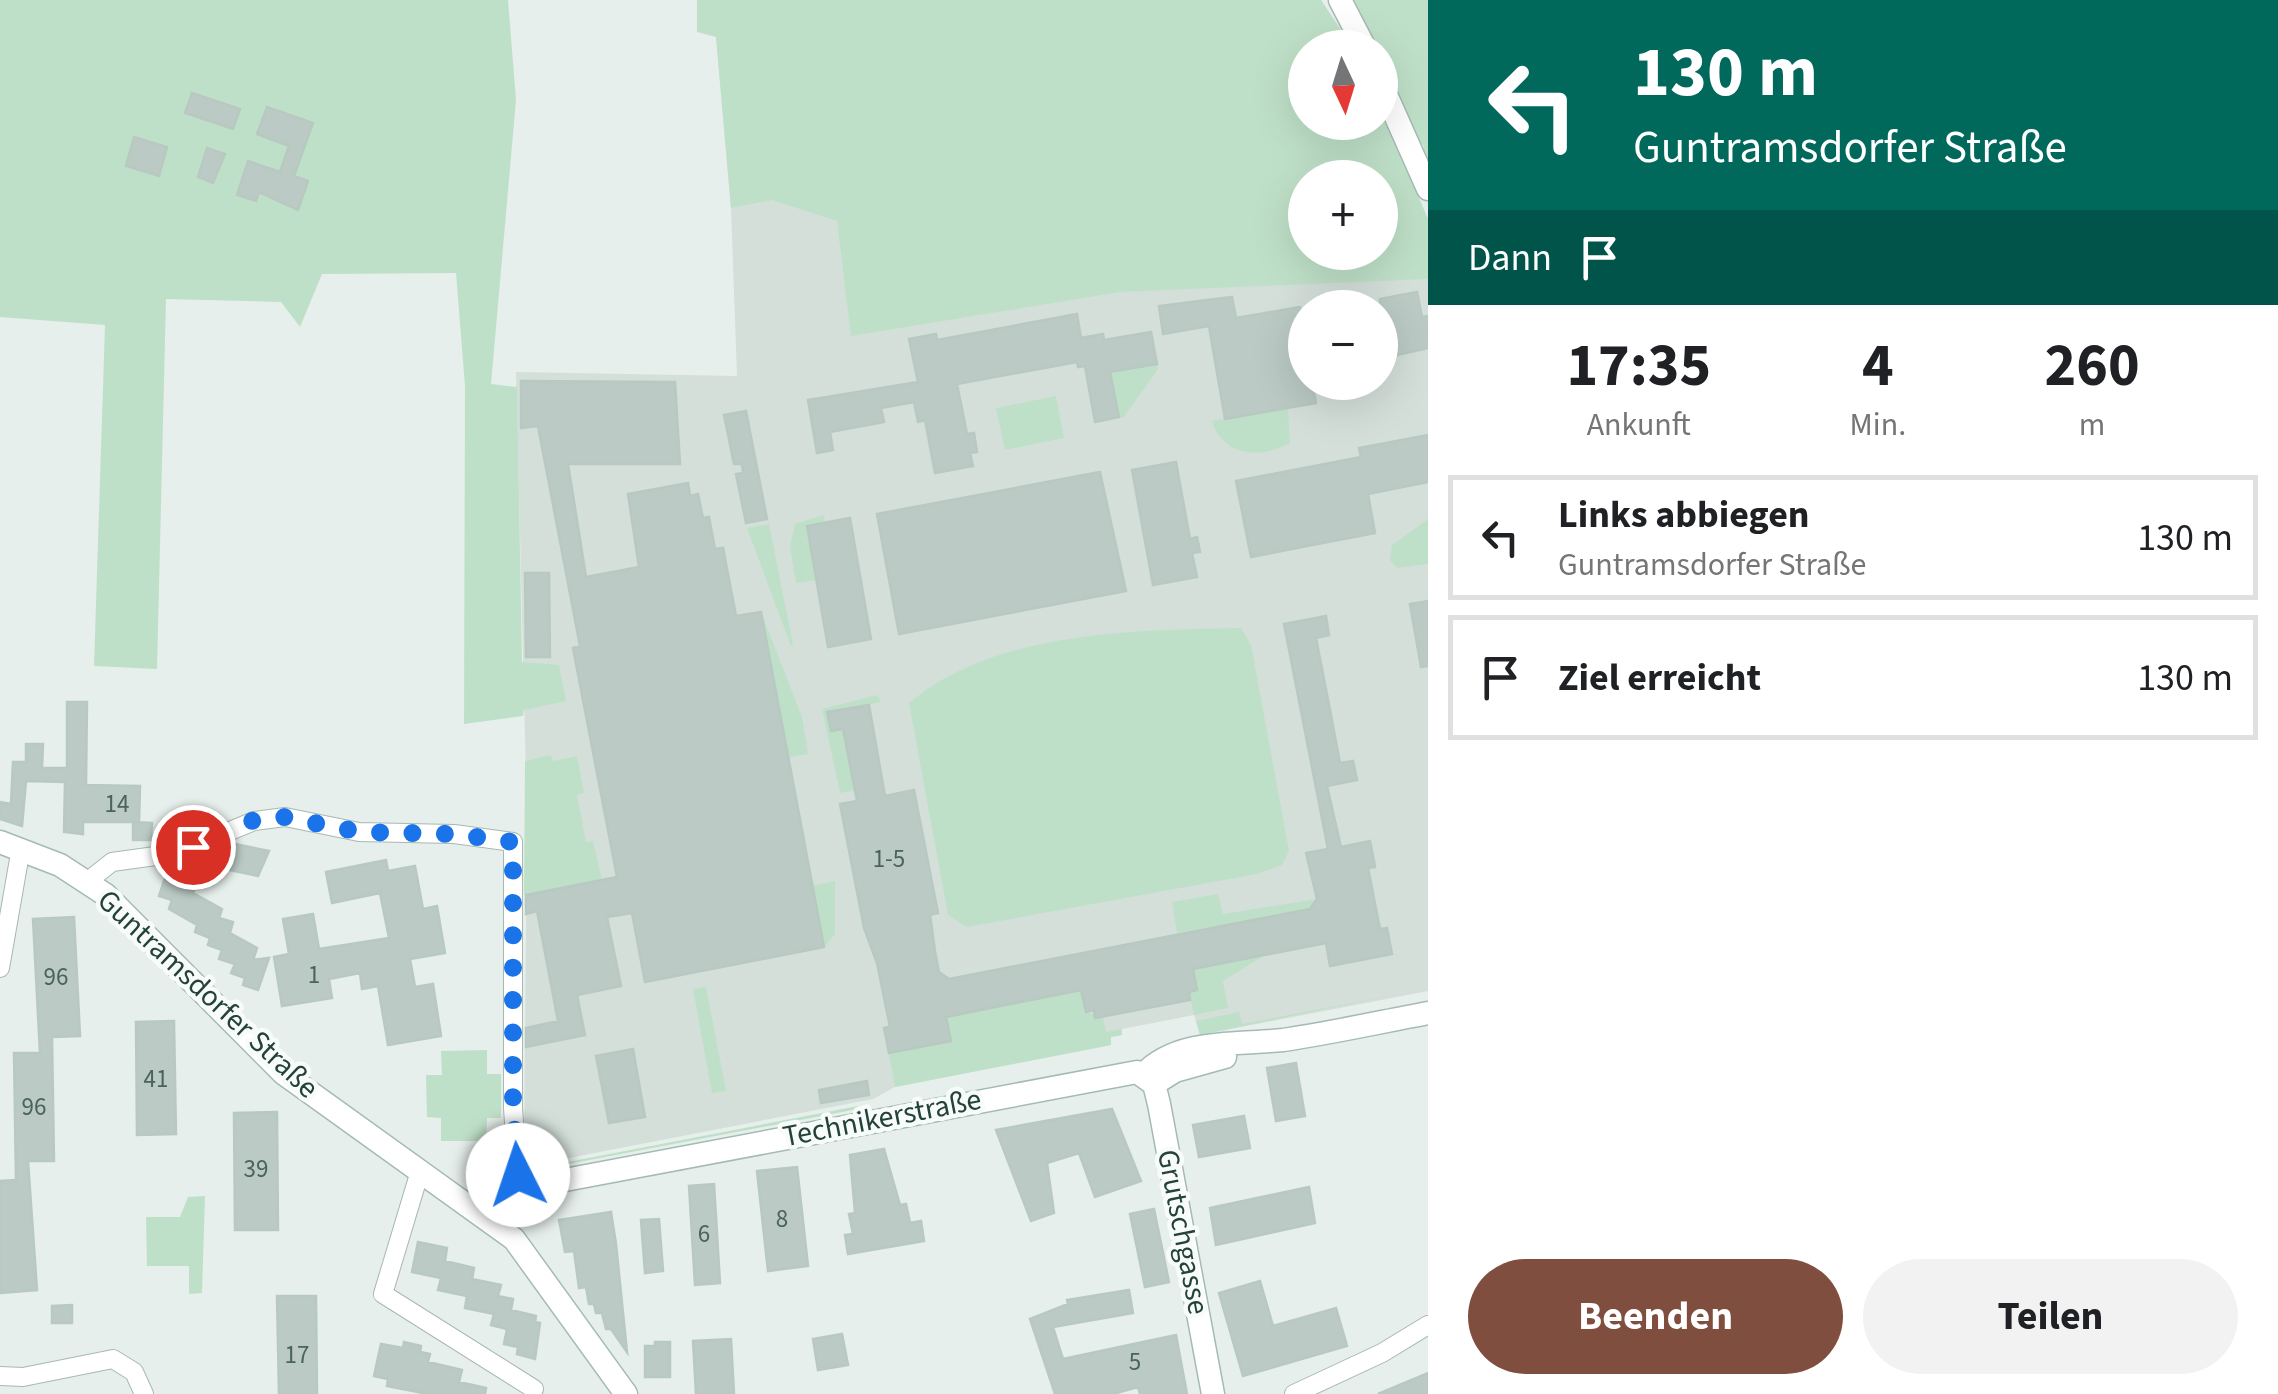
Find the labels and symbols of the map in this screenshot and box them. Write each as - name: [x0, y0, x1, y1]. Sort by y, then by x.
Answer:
- north arrow: [1288, 30, 1398, 140]
- house number: 14: [105, 786, 129, 822]
- pin: [151, 805, 236, 890]
- house number: 1-5: [873, 841, 905, 877]
- street label: Guntramsdorfer Straße: [88, 880, 328, 1108]
- house number: 1: [308, 957, 320, 993]
- house number: 96: [44, 959, 68, 995]
- house number: 41: [144, 1061, 168, 1097]
- street label: Technikerstraße: [779, 1078, 985, 1158]
- house number: 96: [22, 1089, 46, 1125]
- position arrow: [466, 1123, 570, 1227]
- street label: Grutschgasse: [1146, 1146, 1220, 1318]
- house number: 39: [244, 1151, 268, 1187]
- house number: 8: [776, 1201, 788, 1237]
- house number: 6: [698, 1216, 710, 1252]
- house number: 17: [285, 1337, 309, 1373]
- house number: 5: [1129, 1344, 1141, 1380]

